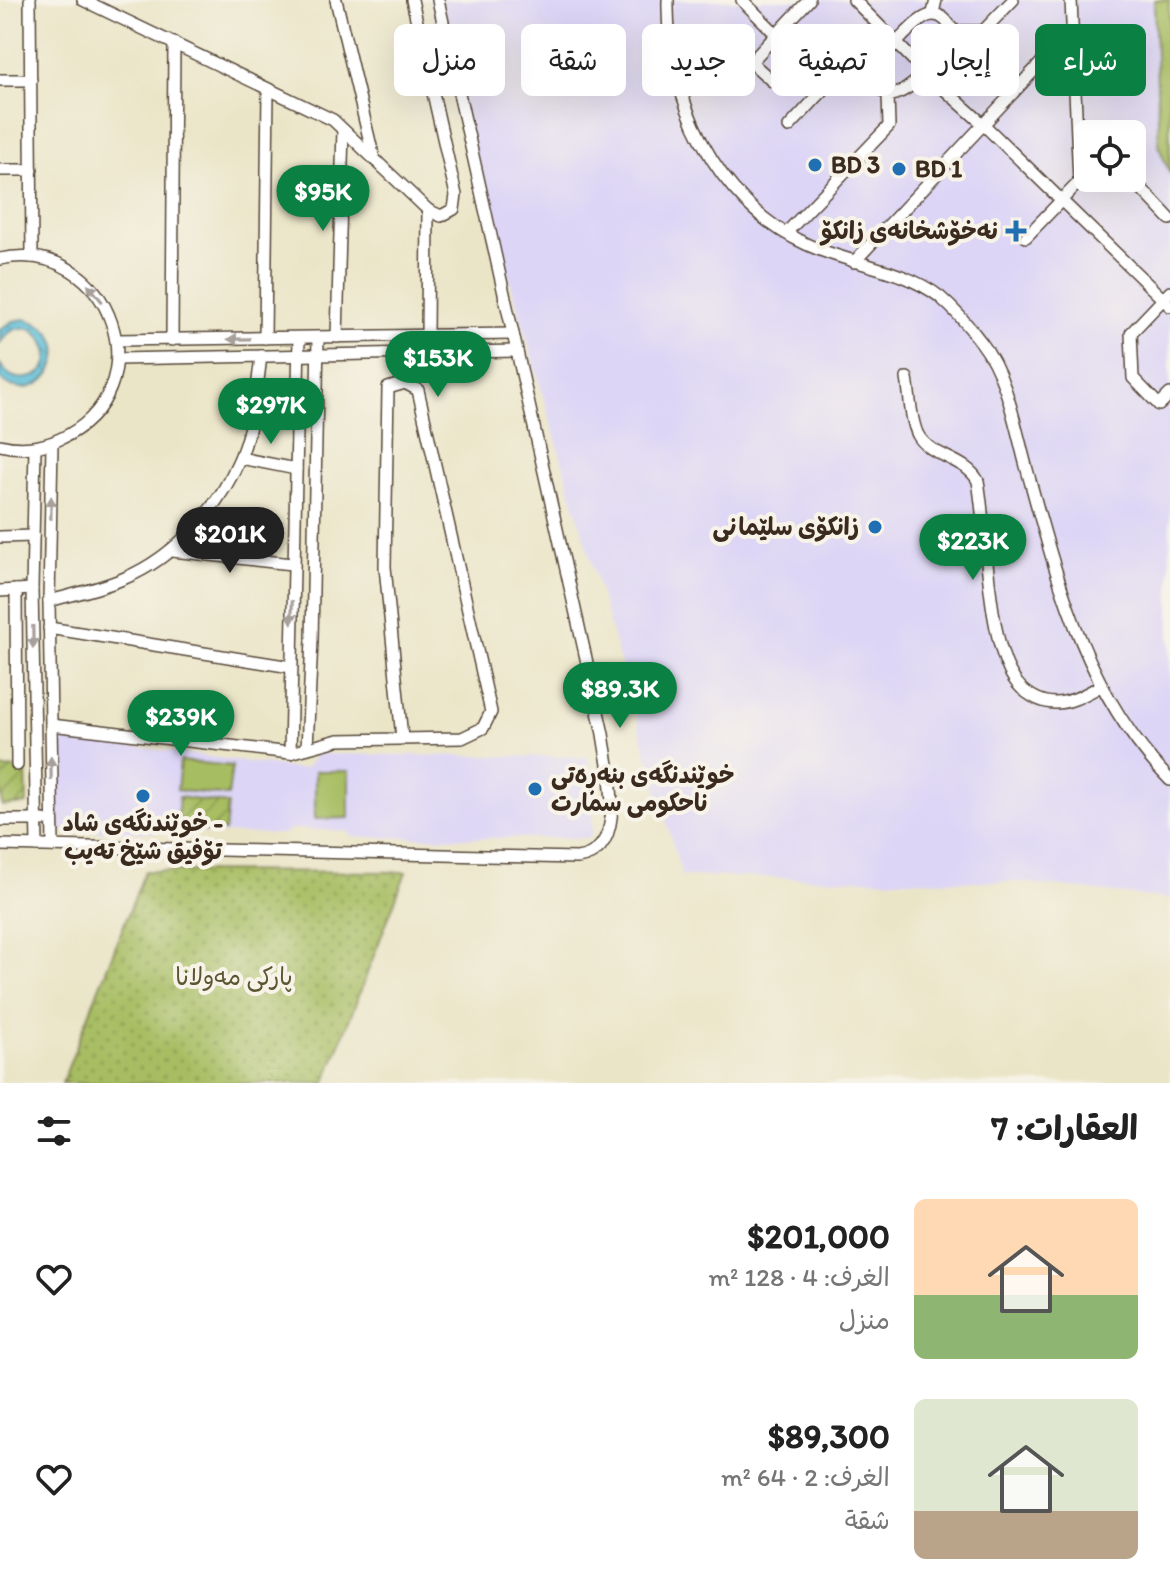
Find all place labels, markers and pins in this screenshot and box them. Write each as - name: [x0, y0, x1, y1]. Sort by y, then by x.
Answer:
- place label: BD 3: [831, 150, 880, 179]
- place label: BD 1: [915, 154, 963, 183]
- marker: BD 3: [806, 156, 824, 174]
- marker: BD 1: [890, 160, 908, 178]
- pin: $95K: [276, 165, 370, 233]
- place label: نەخۆشخانەی زانکۆ: [819, 216, 998, 246]
- marker: نەخۆشخانەی زانکۆ: [1005, 220, 1027, 242]
- pin: $153K: [382, 331, 494, 399]
- pin: $297K: [215, 378, 327, 446]
- pin: $201K: [174, 507, 286, 575]
- place label: زانکۆی سلێمانی: [713, 512, 859, 542]
- pin: $223K: [917, 514, 1029, 582]
- marker: زانکۆی سلێمانی: [866, 518, 884, 536]
- pin: $89.3K: [555, 662, 685, 730]
- pin: $239K: [125, 690, 237, 758]
- place label: خوێندنگەی بنەڕەتی ناحکومی سمارت: [551, 760, 735, 818]
- marker: خوێندنگەی بنەڕەتی ناحکومی سمارت: [526, 780, 544, 798]
- marker: خوێندنگەی شاد - تۆفیق شێخ تەیب: [134, 787, 152, 805]
- place label: خوێندنگەی شاد - تۆفیق شێخ تەیب: [63, 808, 224, 866]

